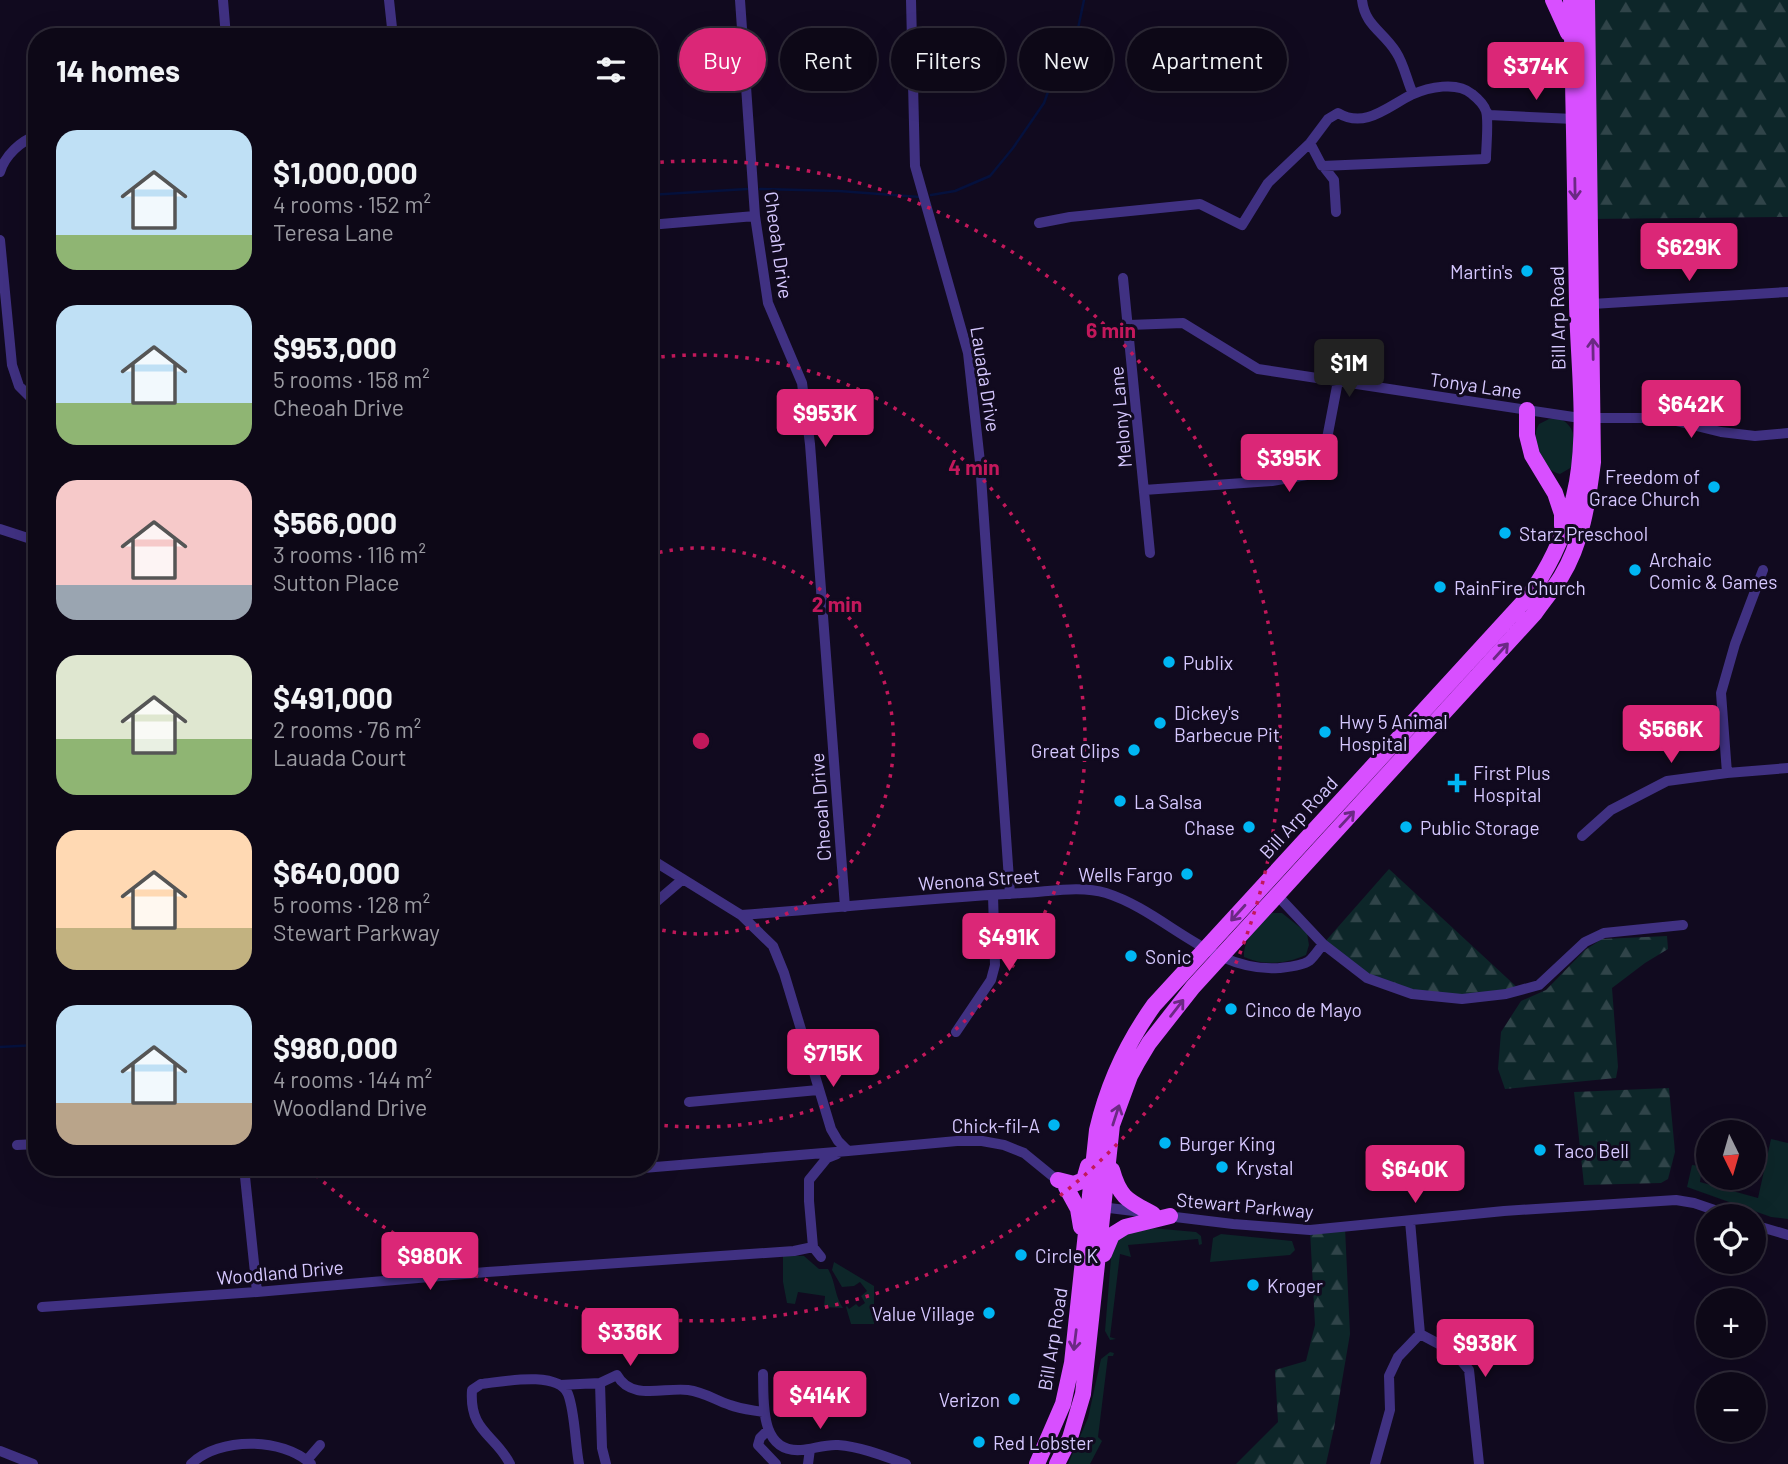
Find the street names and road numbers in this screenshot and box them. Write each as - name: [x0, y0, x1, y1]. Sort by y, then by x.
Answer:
- street label: Cheoah Drive: [760, 190, 798, 300]
- street label: Bill Arp Road: [1545, 266, 1569, 370]
- street label: Lauada Drive: [966, 325, 1006, 433]
- street label: Melony Lane: [1104, 365, 1136, 469]
- street label: Tonya Lane: [1428, 367, 1524, 403]
- street label: Cheoah Drive: [805, 752, 835, 862]
- street label: Bill Arp Road: [1254, 771, 1342, 863]
- street label: Wenona Street: [917, 863, 1041, 895]
- street label: Stewart Parkway: [1175, 1188, 1315, 1222]
- street label: Woodland Drive: [215, 1255, 345, 1289]
- street label: Bill Arp Road: [1033, 1286, 1071, 1392]

